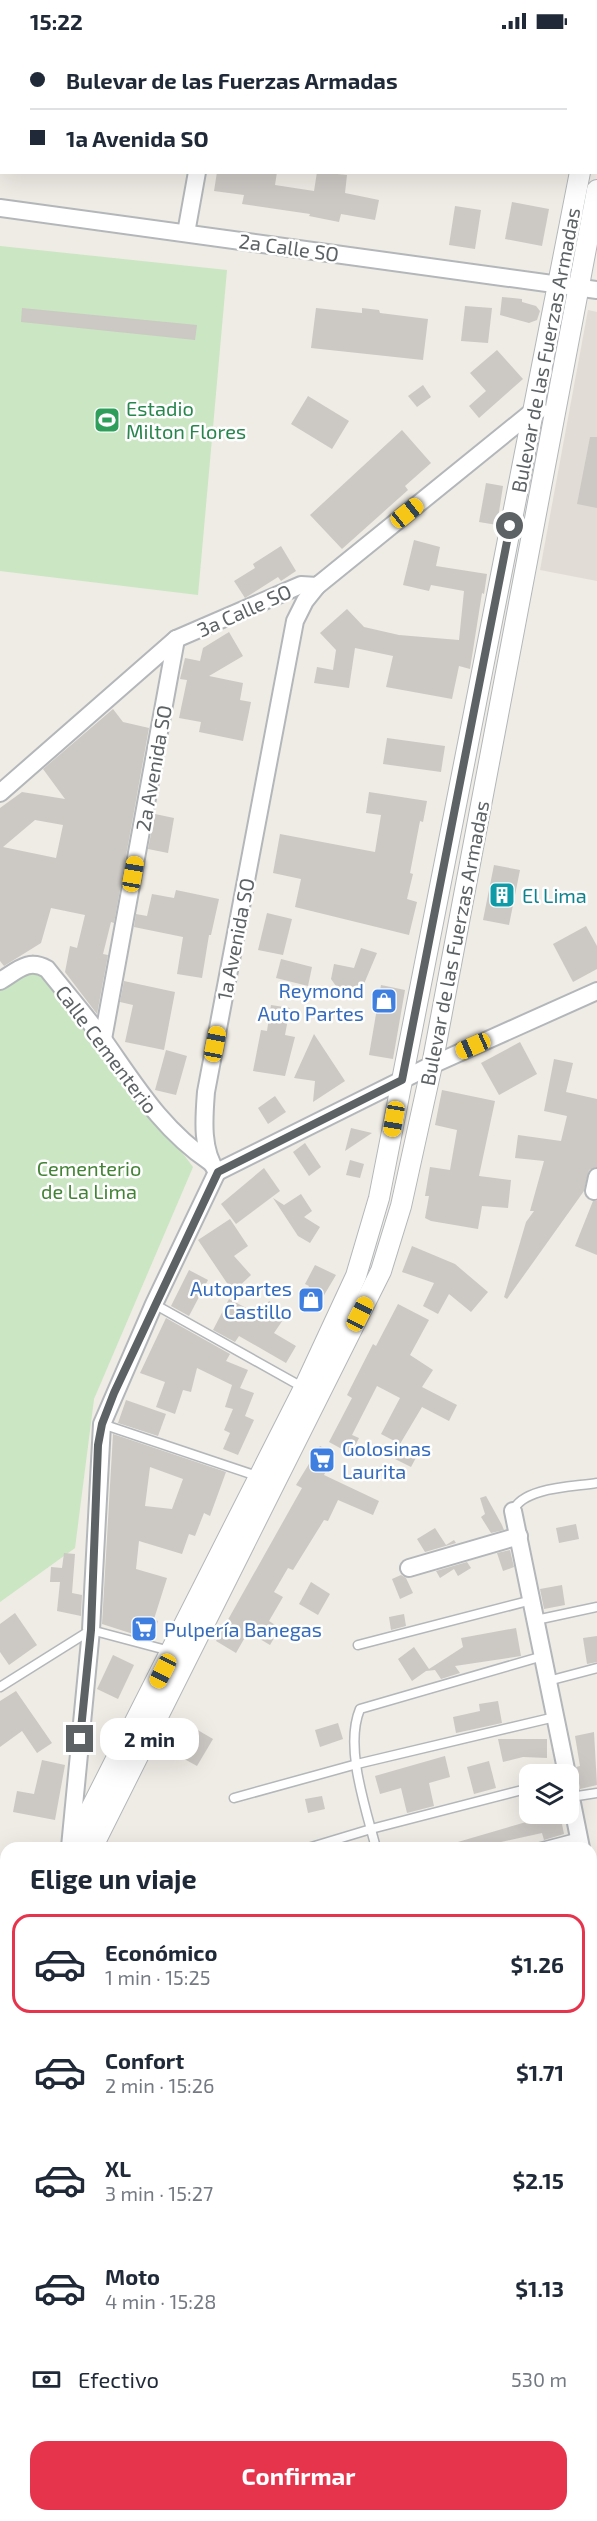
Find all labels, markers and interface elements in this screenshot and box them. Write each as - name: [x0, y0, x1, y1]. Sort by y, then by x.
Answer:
- text: 15:22: [30, 8, 83, 34]
- text: Bulevar de las Fuerzas Armadas: [66, 67, 398, 93]
- text: 1a Avenida SO: [66, 125, 209, 151]
- street label: Bulevar de las Fuerzas Armadas: [506, 206, 584, 494]
- street label: 2a Calle SO: [237, 228, 341, 266]
- place label: Estadio Milton Flores: [126, 396, 246, 443]
- sports icon: Estadio Milton Flores: [92, 405, 122, 435]
- car: [387, 495, 427, 531]
- route start: [496, 512, 523, 539]
- street label: 3a Calle SO: [193, 579, 295, 641]
- street label: 2a Avenida SO: [130, 703, 176, 833]
- street label: Bulevar de las Fuerzas Armadas: [415, 799, 493, 1087]
- car: [121, 855, 145, 893]
- street label: 1a Avenida SO: [211, 876, 259, 1002]
- building icon: El Lima: [487, 880, 517, 910]
- place label: El Lima: [522, 883, 587, 907]
- place label: Reymond Auto Partes: [257, 978, 364, 1025]
- street label: Calle Cementerio: [51, 980, 163, 1118]
- shop icon: Reymond Auto Partes: [369, 986, 399, 1016]
- car: [203, 1025, 227, 1063]
- car: [453, 1030, 493, 1062]
- car: [382, 1100, 406, 1138]
- park label: Cementerio de La Lima: [37, 1156, 141, 1203]
- place label: Autopartes Castillo: [190, 1276, 292, 1323]
- shop icon: Autopartes Castillo: [296, 1285, 326, 1315]
- car: [344, 1294, 376, 1334]
- place label: Golosinas Laurita: [342, 1436, 431, 1483]
- supermarket icon: Golosinas Laurita: [307, 1445, 337, 1475]
- supermarket icon: Pulpería Banegas: [129, 1614, 159, 1644]
- place label: Pulpería Banegas: [164, 1617, 322, 1641]
- car: [147, 1651, 179, 1691]
- callout: 2 min: [101, 1718, 200, 1760]
- route end: [66, 1725, 93, 1752]
- text: 2 min: [124, 1727, 175, 1751]
- map controls: [519, 1764, 579, 1824]
- button: layers: [519, 1764, 579, 1824]
- text: Elige un viaje: [30, 1862, 197, 1894]
- icon: car: [33, 1937, 87, 1991]
- text: Económico: [105, 1939, 217, 1965]
- text: $1.26: [511, 1951, 564, 1977]
- text: 1 min · 15:25: [105, 1965, 211, 1989]
- icon: car: [33, 2045, 87, 2099]
- text: Confort: [105, 2047, 184, 2073]
- text: $1.71: [516, 2059, 564, 2085]
- text: 2 min · 15:26: [105, 2073, 215, 2097]
- icon: car: [33, 2153, 87, 2207]
- text: XL: [105, 2155, 131, 2181]
- text: $2.15: [512, 2167, 564, 2193]
- text: 3 min · 15:27: [105, 2181, 213, 2205]
- icon: car: [33, 2261, 87, 2315]
- text: Moto: [105, 2263, 160, 2289]
- text: $1.13: [515, 2275, 564, 2301]
- text: 4 min · 15:28: [105, 2289, 216, 2313]
- icon: cash: [30, 2363, 63, 2396]
- text: Efectivo: [78, 2366, 159, 2392]
- text: 530 m: [511, 2367, 567, 2391]
- button: Confirmar: [30, 2441, 567, 2510]

